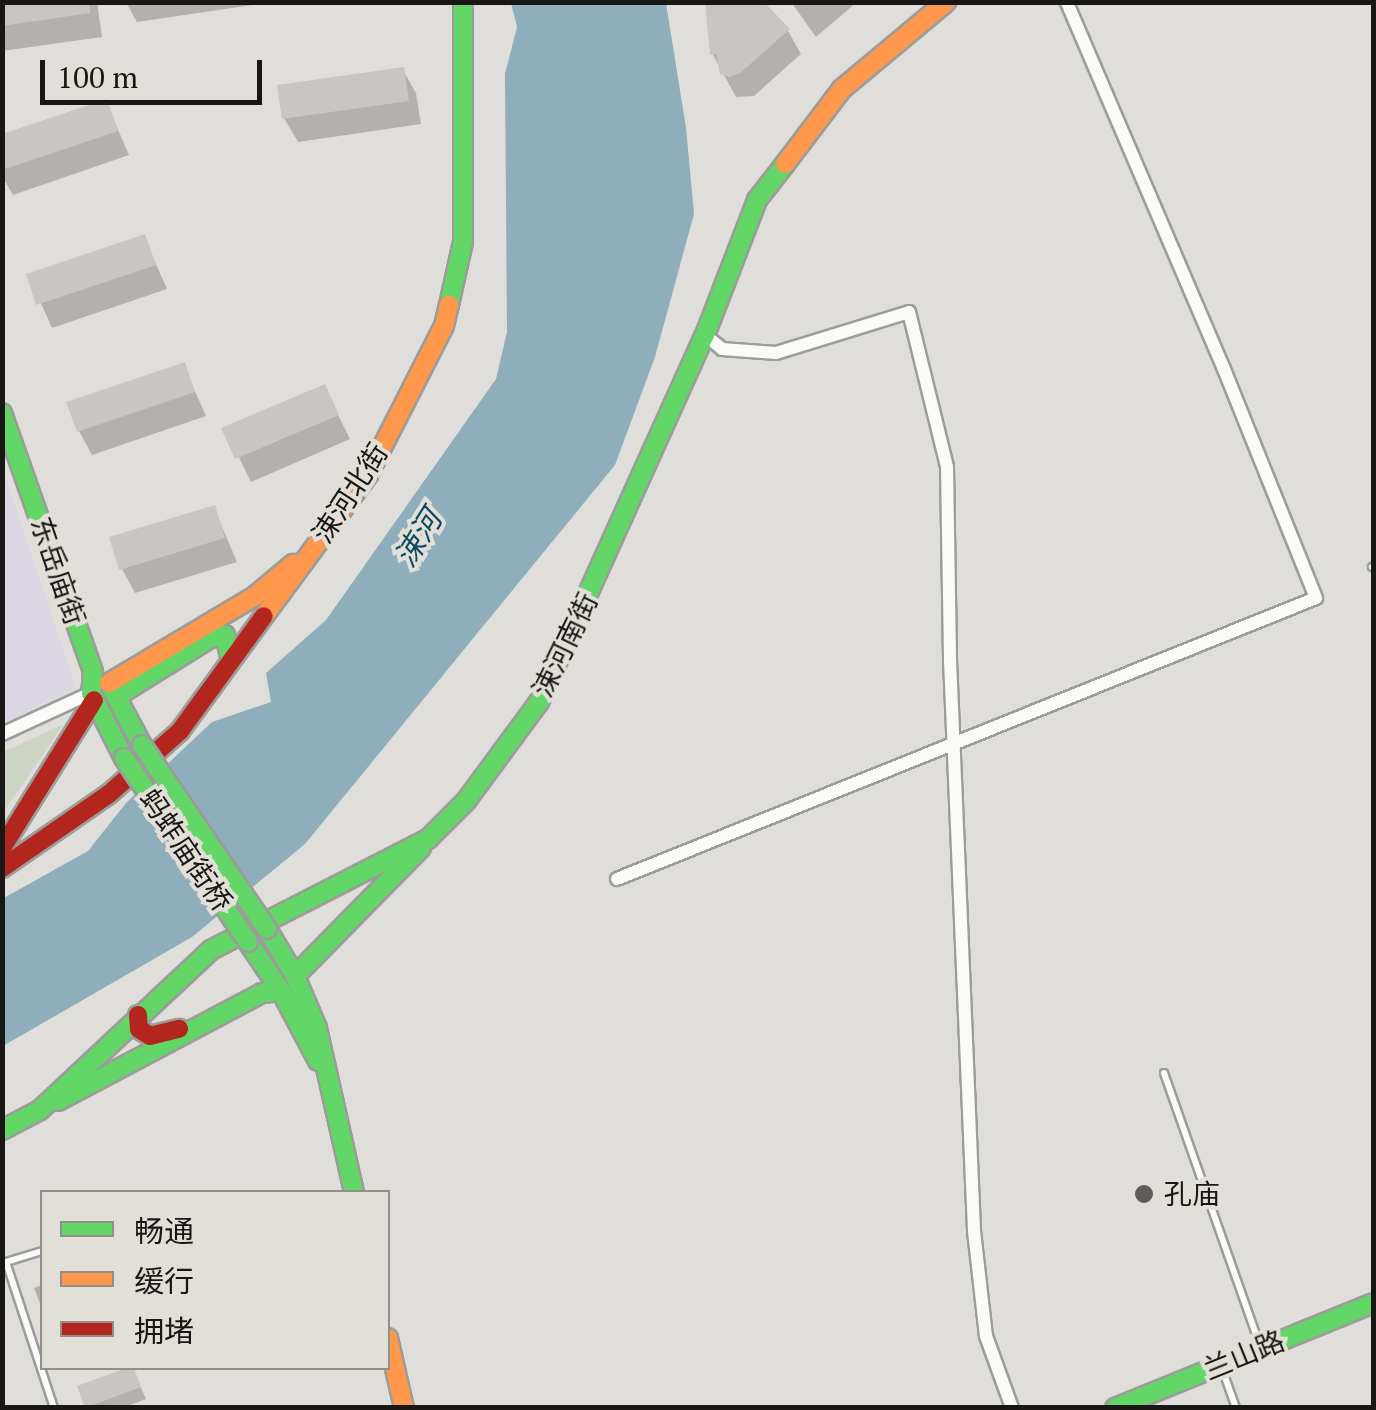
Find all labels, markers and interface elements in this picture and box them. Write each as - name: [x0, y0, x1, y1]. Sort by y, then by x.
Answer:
- scale bar: [45, 40, 268, 102]
- text: 100 m: [57, 57, 138, 97]
- street label: 涑河北街: [305, 437, 395, 549]
- water label: 涑河: [387, 503, 449, 573]
- street label: 东岳庙街: [24, 513, 92, 629]
- street label: 涑河南街: [525, 587, 605, 703]
- street label: 蚂蚱庙街桥: [133, 783, 239, 917]
- place label: 孔庙: [1164, 1177, 1220, 1211]
- marker: 孔庙: [1133, 1183, 1155, 1205]
- legend: [40, 1190, 390, 1370]
- text: 畅通: [134, 1211, 194, 1251]
- text: 缓行: [134, 1261, 194, 1301]
- text: 拥堵: [134, 1311, 194, 1351]
- street label: 兰山路: [1199, 1324, 1289, 1386]

